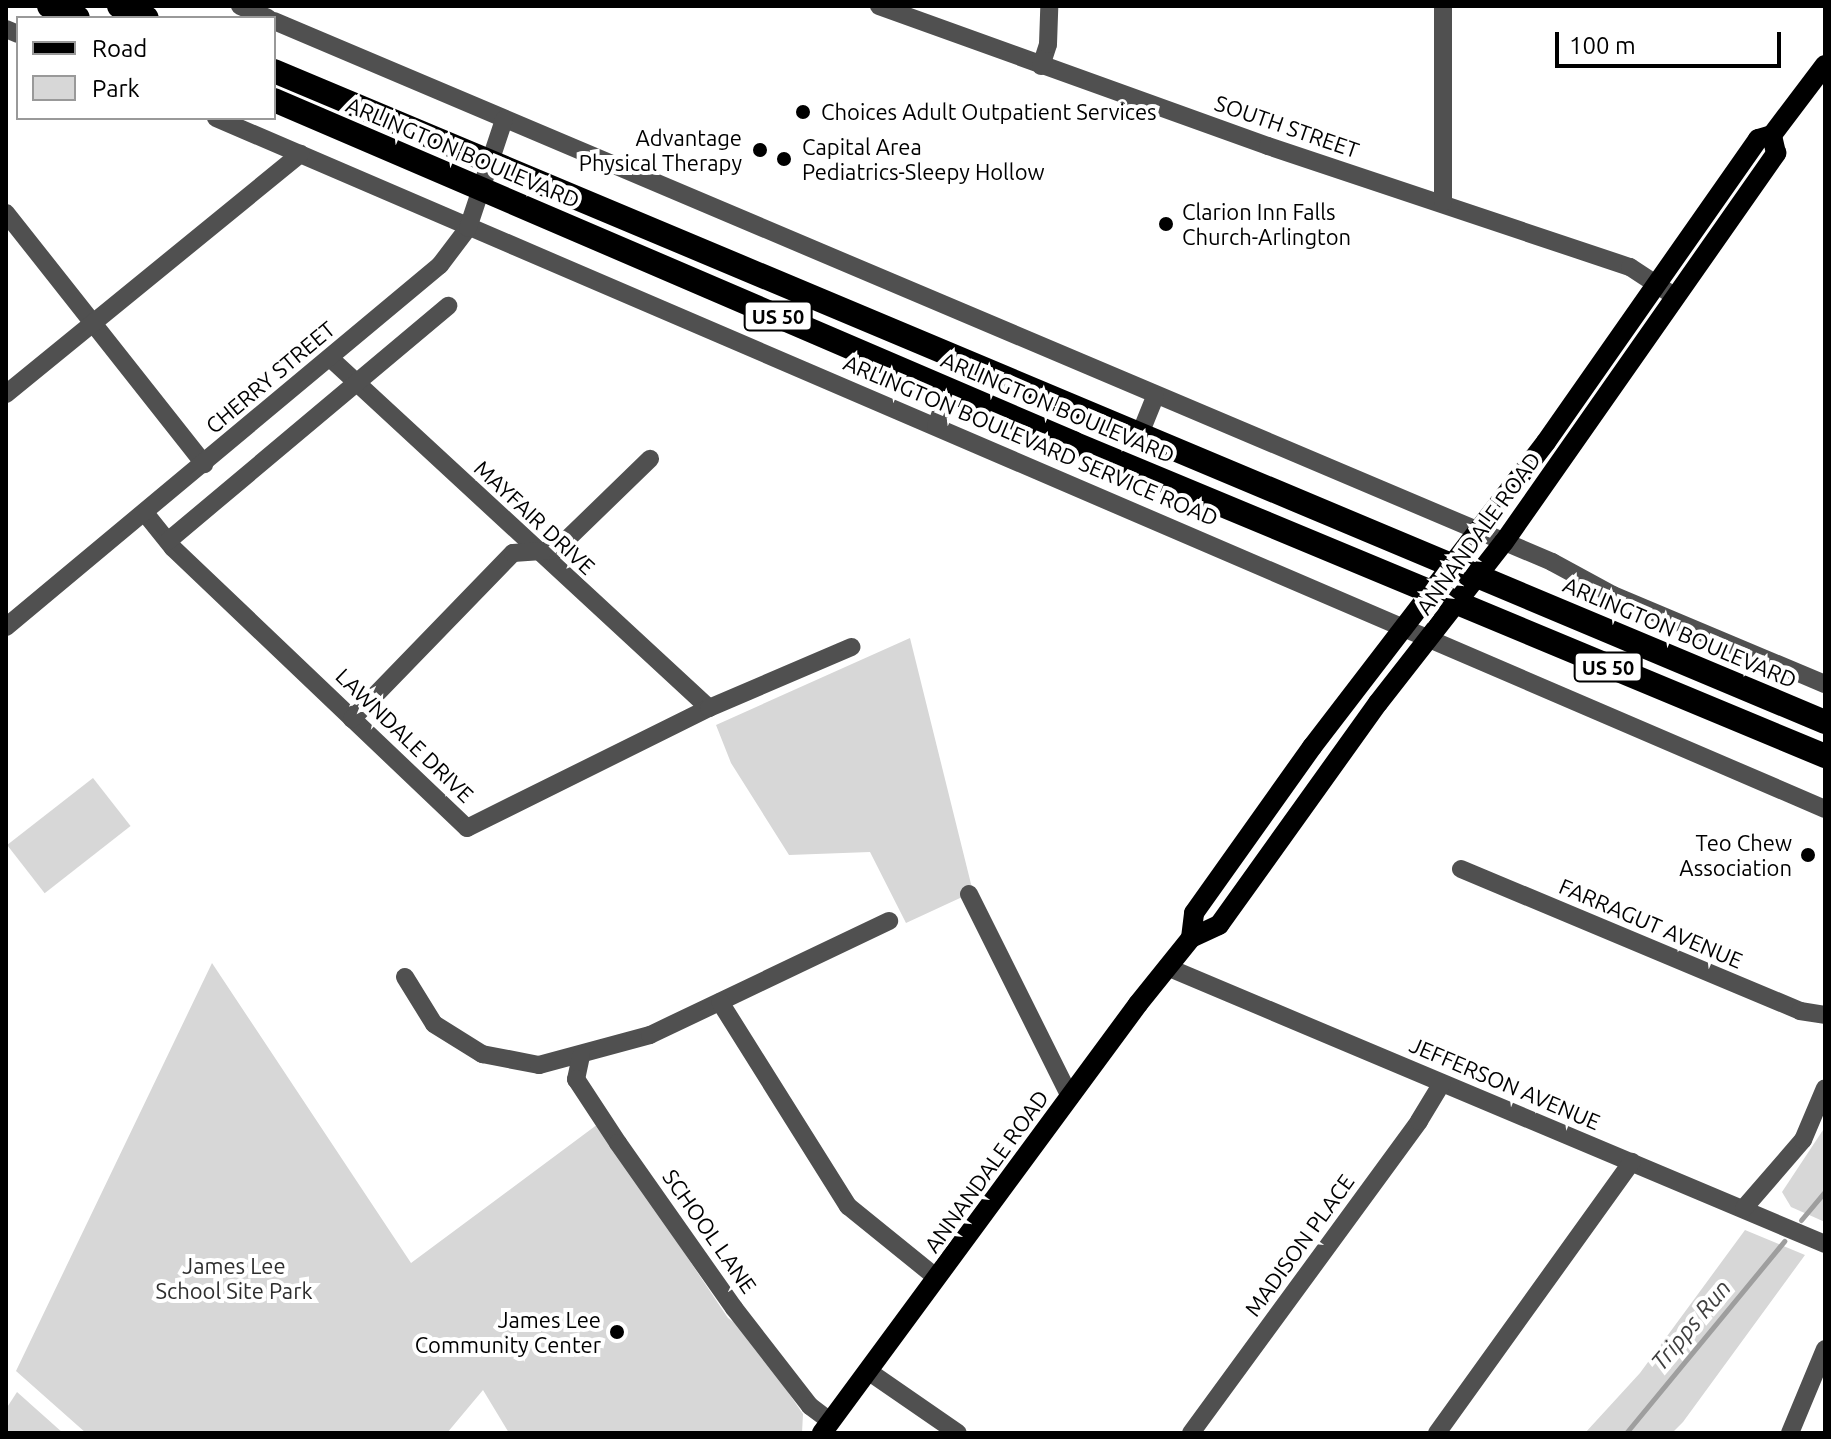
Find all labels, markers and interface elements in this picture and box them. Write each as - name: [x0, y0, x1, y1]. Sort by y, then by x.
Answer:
- legend: [16, 16, 276, 120]
- scale bar: [1559, 16, 1785, 66]
- text: 100 m: [1569, 32, 1636, 59]
- text: Road: [92, 35, 147, 62]
- text: Park: [92, 75, 140, 102]
- street label: SOUTH STREET: [1212, 89, 1362, 163]
- street label: ARLINGTON BOULEVARD: [342, 91, 584, 213]
- place label: Choices Adult Outpatient Services: [821, 99, 1157, 125]
- marker: Choices Adult Outpatient Services: [792, 101, 814, 123]
- place label: Advantage Physical Therapy: [579, 124, 742, 176]
- place label: Capital Area Pediatrics-Sleepy Hollow: [802, 133, 1045, 184]
- marker: Advantage Physical Therapy: [749, 139, 771, 161]
- marker: Capital Area Pediatrics-Sleepy Hollow: [773, 148, 795, 170]
- place label: Clarion Inn Falls Church-Arlington: [1182, 198, 1351, 250]
- marker: Clarion Inn Falls Church-Arlington: [1157, 215, 1175, 233]
- road number: US 50: [742, 300, 814, 332]
- street label: CHERRY STREET: [200, 315, 340, 439]
- street label: ARLINGTON BOULEVARD: [937, 346, 1179, 468]
- street label: ARLINGTON BOULEVARD SERVICE ROAD: [840, 349, 1222, 531]
- street label: ANNANDALE ROAD: [1410, 447, 1546, 619]
- street label: MAYFAIR DRIVE: [469, 454, 601, 580]
- street label: ARLINGTON BOULEVARD: [1559, 571, 1801, 693]
- road number: US 50: [1572, 651, 1644, 683]
- street label: LAWNDALE DRIVE: [331, 663, 479, 807]
- place label: Teo Chew Association: [1679, 829, 1792, 880]
- marker: Teo Chew Association: [1799, 846, 1817, 864]
- street label: FARRAGUT AVENUE: [1555, 872, 1747, 974]
- street label: JEFFERSON AVENUE: [1406, 1031, 1604, 1135]
- street label: ANNANDALE ROAD: [918, 1085, 1054, 1257]
- street label: SCHOOL LANE: [658, 1164, 762, 1298]
- street label: MADISON PLACE: [1239, 1169, 1359, 1321]
- park label: James Lee School Site Park: [155, 1252, 313, 1304]
- water label: Tripps Run: [1645, 1274, 1737, 1376]
- place label: James Lee Community Center: [415, 1306, 601, 1358]
- marker: James Lee Community Center: [608, 1323, 626, 1341]

